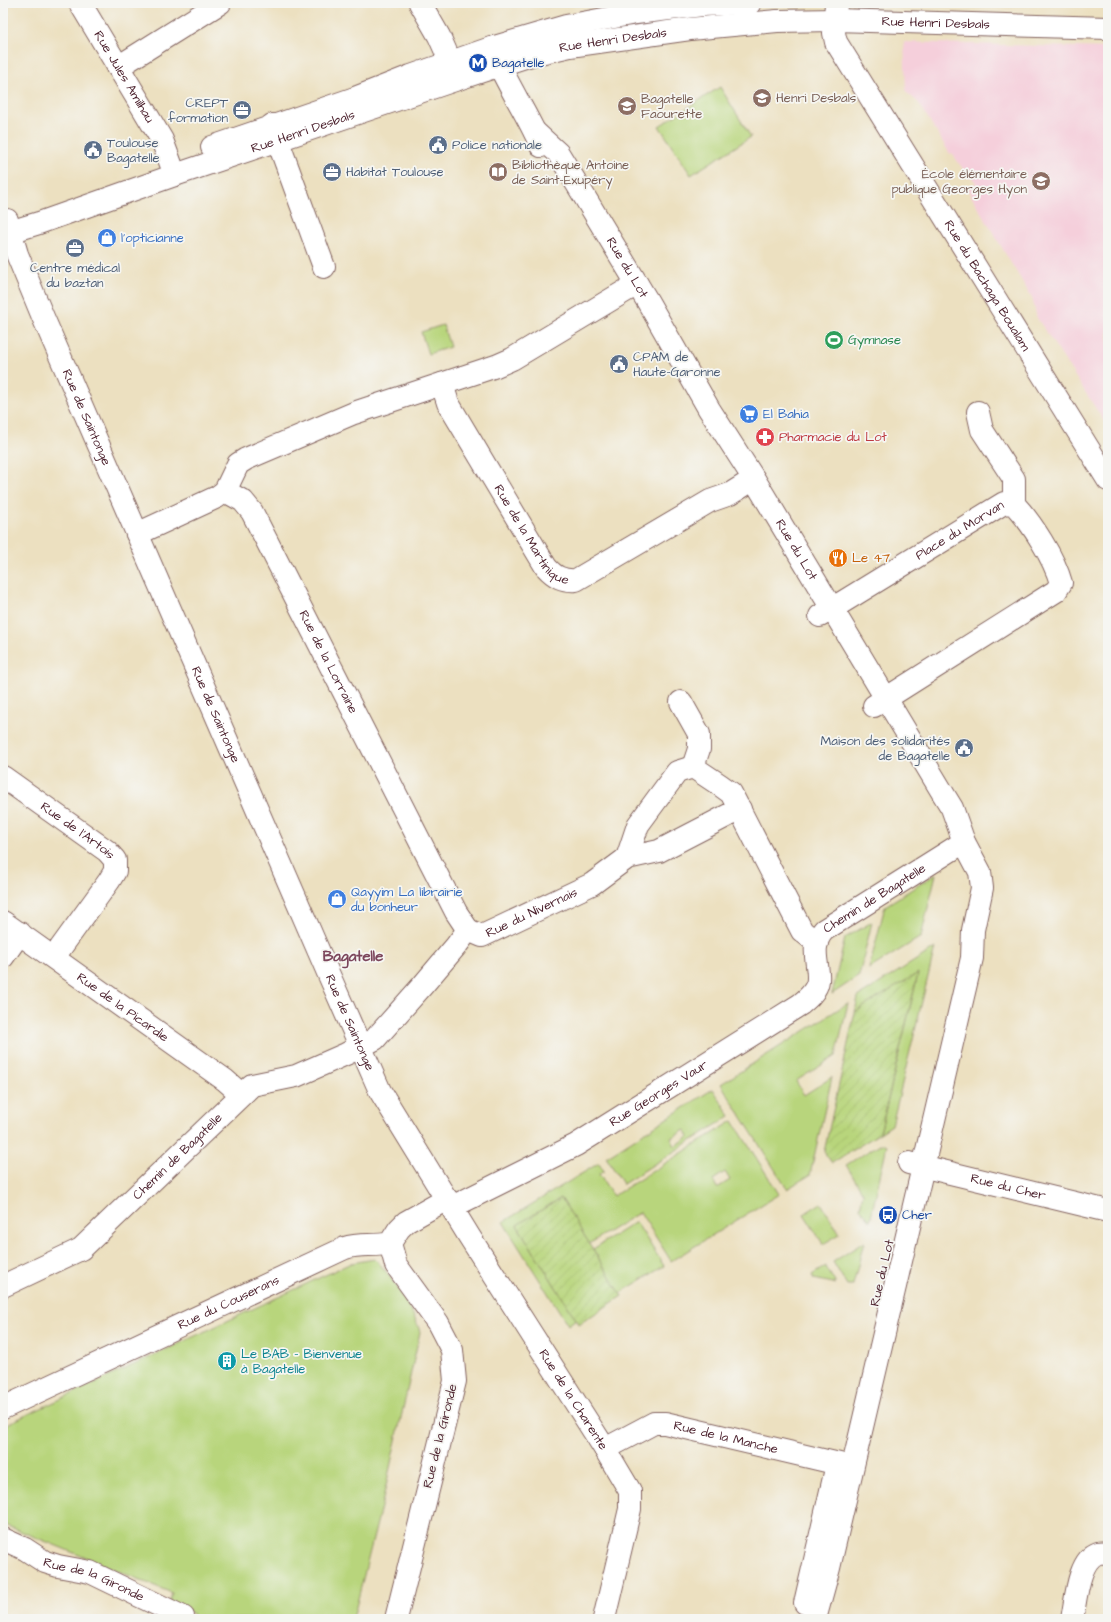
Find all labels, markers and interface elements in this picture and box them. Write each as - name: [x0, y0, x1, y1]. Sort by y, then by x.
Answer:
- street label: Rue Henri Desbals: [881, 12, 991, 34]
- street label: Rue Henri Desbals: [557, 23, 668, 57]
- street label: Rue Jules Amilhau: [90, 27, 159, 127]
- metro station icon: Bagatelle: [467, 52, 489, 74]
- place label: Bagatelle: [492, 54, 545, 73]
- school or university icon: Henri Desbals: [751, 87, 773, 109]
- place label: Henri Desbals: [776, 89, 857, 107]
- place label: Bagatelle Faourette: [641, 90, 702, 123]
- place label: CREPT formation: [168, 94, 229, 127]
- school or university icon: Bagatelle Faourette: [616, 95, 638, 117]
- office icon: CREPT formation: [231, 99, 253, 121]
- street label: Rue Henri Desbals: [249, 105, 358, 158]
- place label: Toulouse Bagatelle: [107, 134, 160, 168]
- public building icon: Police nationale: [427, 134, 449, 156]
- place label: Police nationale: [452, 136, 542, 154]
- public building icon: Toulouse Bagatelle: [82, 139, 104, 161]
- place label: Bibliothèque Antoine de Saint-Exupéry: [512, 156, 629, 190]
- office icon: Habitat Toulouse: [321, 161, 343, 183]
- library icon: Bibliothèque Antoine de Saint-Exupéry: [487, 161, 509, 183]
- place label: Habitat Toulouse: [346, 163, 444, 181]
- place label: École élémentaire publique Georges Hyon: [892, 165, 1027, 199]
- school or university icon: École élémentaire publique Georges Hyon: [1030, 170, 1052, 192]
- street label: Rue du Bachaga Boualam: [940, 217, 1035, 355]
- shop icon: l'opticianne: [96, 227, 118, 249]
- place label: l'opticianne: [121, 229, 184, 247]
- street label: Rue du Lot: [602, 234, 653, 302]
- office icon: Centre médical du baztan: [64, 237, 86, 259]
- place label: Centre médical du baztan: [30, 259, 120, 292]
- sports icon: Gymnase: [823, 329, 845, 351]
- place label: Gymnase: [848, 331, 901, 350]
- place label: CPAM de Haute-Garonne: [633, 348, 721, 381]
- public building icon: CPAM de Haute-Garonne: [608, 353, 630, 375]
- street label: Rue de Saintonge: [58, 366, 115, 468]
- supermarket icon: El Bahia: [738, 403, 760, 425]
- place label: El Bahia: [763, 405, 809, 423]
- pharmacy icon: Pharmacie du Lot: [754, 426, 776, 448]
- place label: Pharmacie du Lot: [779, 428, 887, 446]
- street label: Rue de la Martinique: [490, 481, 570, 589]
- street label: Place du Morvan: [912, 496, 1008, 564]
- street label: Rue du Lot: [771, 516, 822, 584]
- restaurant icon: Le 47: [827, 547, 849, 569]
- place label: Le 47: [852, 549, 890, 567]
- street label: Rue de la Lorraine: [295, 607, 362, 717]
- street label: Rue de Saintonge: [187, 663, 245, 765]
- place label: Maison des solidarités de Bagatelle: [821, 732, 950, 766]
- public building icon: Maison des solidarités de Bagatelle: [953, 737, 975, 759]
- street label: Rue de l'Artois: [37, 798, 120, 864]
- street label: Chemin de Bagatelle: [820, 859, 929, 937]
- place label: Qayyim La librairie du bonheur: [351, 883, 463, 916]
- street label: Rue du Nivernais: [483, 883, 581, 942]
- shop icon: Qayyim La librairie du bonheur: [326, 888, 348, 910]
- district label: Bagatelle: [323, 946, 383, 969]
- street label: Rue de la Picardie: [73, 968, 172, 1046]
- street label: Rue de Saintonge: [321, 972, 379, 1073]
- street label: Rue Georges Vaur: [606, 1056, 711, 1131]
- street label: Chemin de Bagatelle: [129, 1109, 226, 1204]
- street label: Rue du Cher: [969, 1169, 1047, 1205]
- bus stop icon: Cher: [877, 1204, 899, 1226]
- place label: Cher: [902, 1206, 932, 1224]
- street label: Rue du Lot: [866, 1237, 899, 1308]
- street label: Rue du Couserans: [175, 1271, 283, 1334]
- place label: Le BAB - Bienvenue à Bagatelle: [241, 1345, 362, 1379]
- street label: Rue de la Charente: [535, 1346, 612, 1453]
- building icon: Le BAB - Bienvenue à Bagatelle: [216, 1350, 238, 1372]
- street label: Rue de la Gironde: [418, 1382, 462, 1490]
- street label: Rue de la Manche: [672, 1416, 780, 1458]
- street label: Rue de la Gironde: [41, 1553, 147, 1606]

